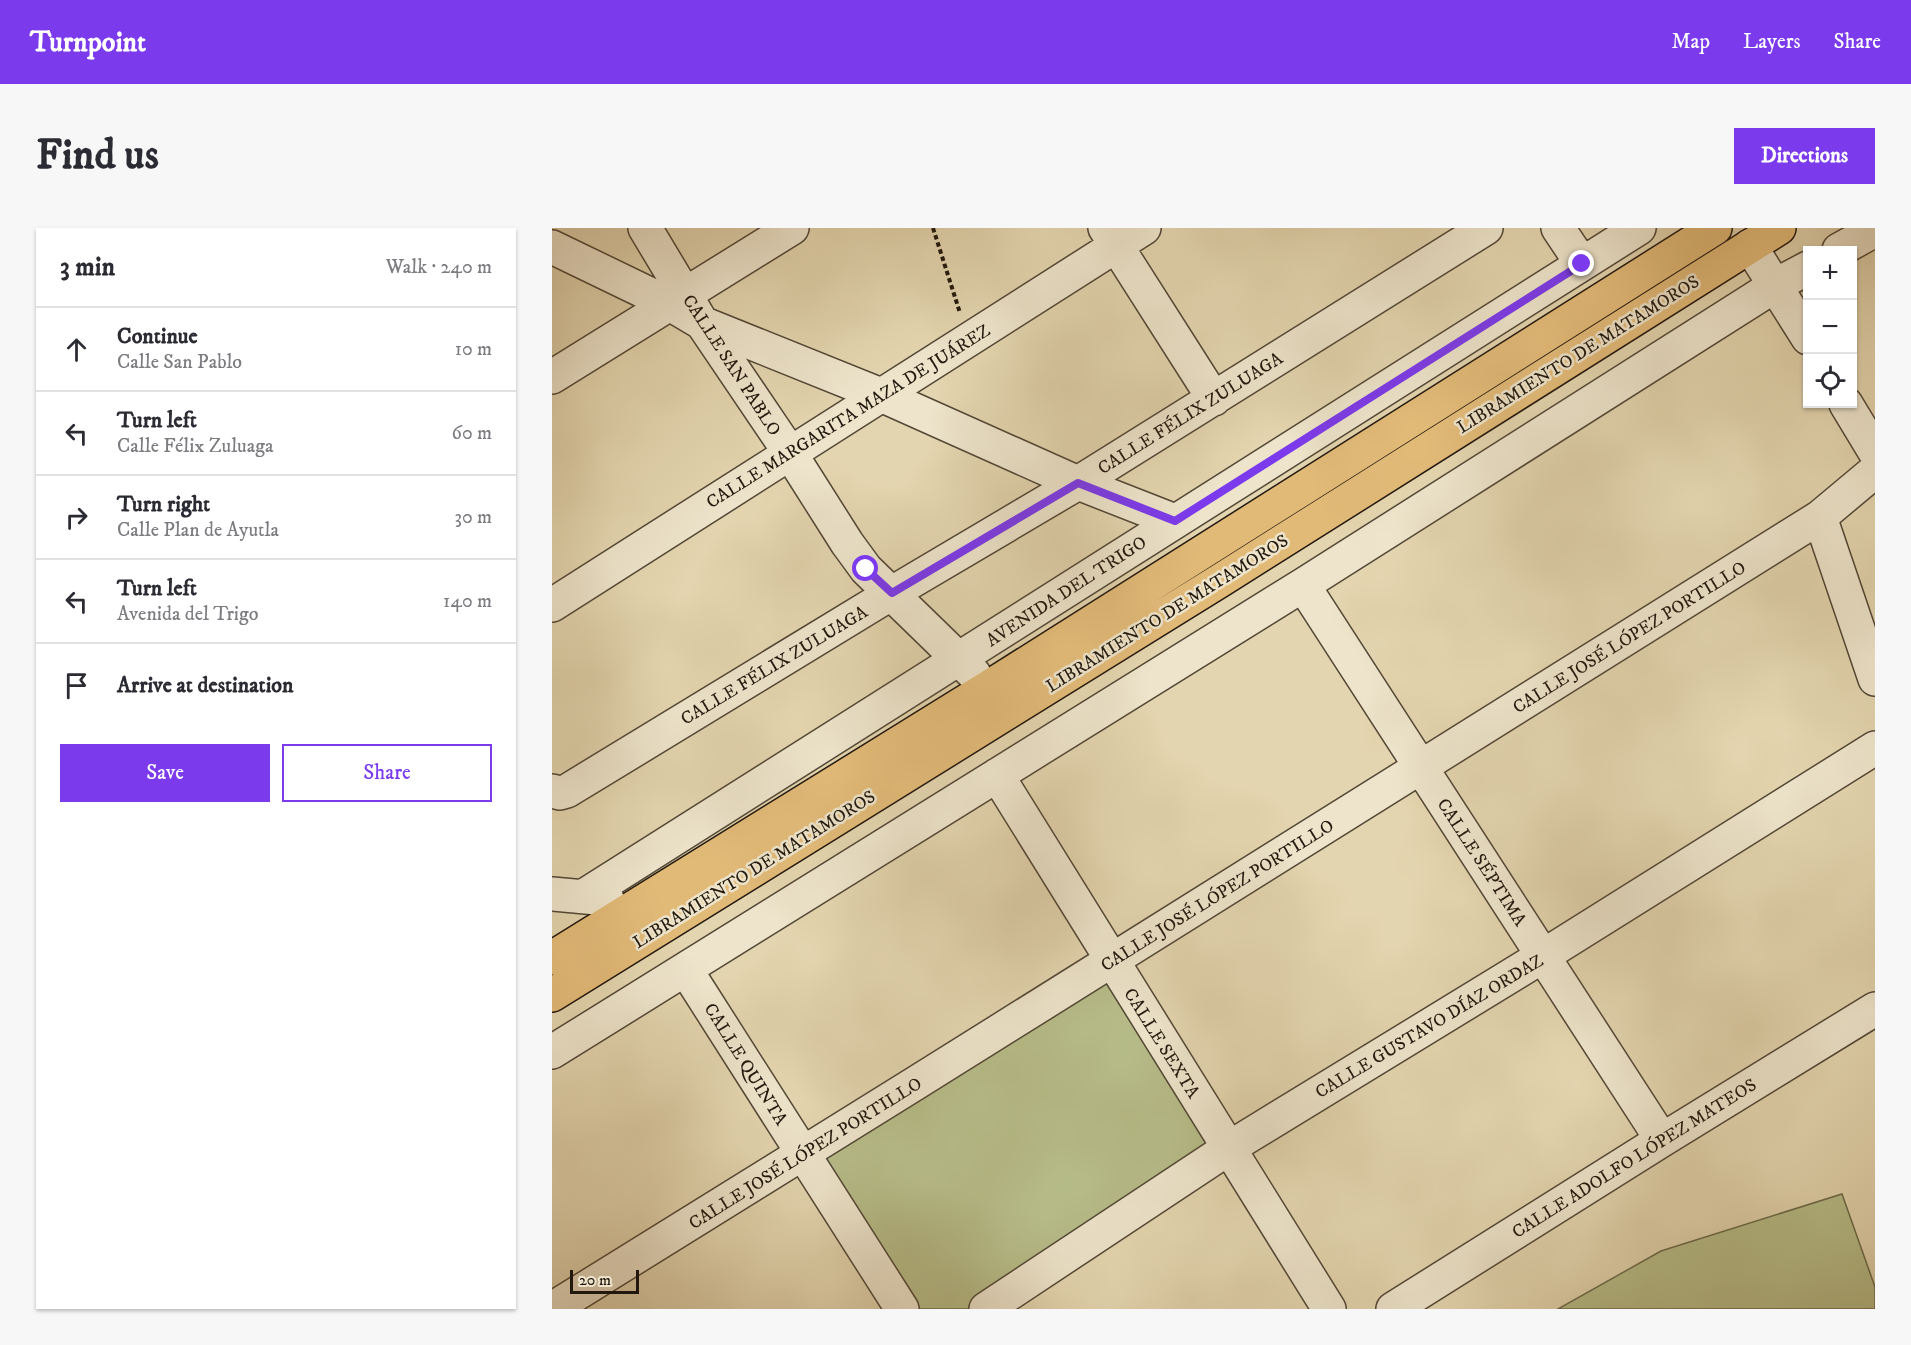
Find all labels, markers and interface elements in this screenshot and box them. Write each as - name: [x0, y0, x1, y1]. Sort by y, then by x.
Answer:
- text: Turnpoint: [30, 25, 146, 60]
- text: Map: [1671, 29, 1710, 55]
- text: Layers: [1743, 29, 1801, 55]
- text: Share: [1834, 29, 1881, 55]
- button: Directions: [1734, 128, 1875, 184]
- text: Find us: [36, 130, 159, 182]
- map controls: [1803, 246, 1857, 408]
- button: +: [1803, 246, 1857, 300]
- route end: [1568, 250, 1594, 276]
- text: 3 min: [60, 251, 115, 284]
- text: Walk · 240 m: [386, 255, 492, 280]
- street label: LIBRAMIENTO DE MATAMOROS: [1453, 271, 1704, 439]
- street label: CALLE SAN PABLO: [677, 291, 785, 440]
- button: −: [1803, 300, 1857, 354]
- street label: CALLE MARGARITA MAZA DE JUÁREZ: [702, 319, 995, 514]
- text: Continue: [117, 323, 198, 350]
- icon: ahead: [60, 333, 93, 366]
- text: 10 m: [455, 337, 492, 362]
- street label: CALLE FÉLIX ZULUAGA: [1094, 348, 1288, 480]
- text: Calle San Pablo: [117, 350, 242, 375]
- button: locate: [1803, 354, 1857, 408]
- text: Turn left: [117, 407, 197, 434]
- icon: left: [60, 417, 93, 450]
- text: 60 m: [452, 421, 492, 446]
- text: Calle Félix Zuluaga: [117, 434, 273, 459]
- text: Turn right: [117, 491, 210, 518]
- icon: right: [60, 501, 93, 534]
- text: 30 m: [454, 505, 492, 530]
- text: Calle Plan de Ayutla: [117, 518, 279, 543]
- street label: LIBRAMIENTO DE MATAMOROS: [1042, 530, 1293, 698]
- street label: AVENIDA DEL TRIGO: [982, 532, 1151, 652]
- route start: [852, 555, 878, 581]
- street label: CALLE JOSÉ LÓPEZ PORTILLO: [1509, 557, 1750, 719]
- text: Turn left: [117, 575, 197, 602]
- icon: left: [60, 585, 93, 618]
- text: 140 m: [443, 589, 492, 614]
- street label: CALLE FÉLIX ZULUAGA: [677, 601, 872, 730]
- text: Avenida del Trigo: [117, 602, 258, 627]
- icon: arrive: [60, 669, 93, 702]
- text: Arrive at destination: [117, 672, 294, 699]
- button: Save: [60, 744, 270, 802]
- button: Share: [282, 744, 492, 802]
- street label: LIBRAMIENTO DE MATAMOROS: [629, 786, 880, 954]
- street label: CALLE SÉPTIMA: [1432, 795, 1531, 931]
- street label: CALLE JOSÉ LÓPEZ PORTILLO: [1097, 815, 1338, 977]
- street label: CALLE GUSTAVO DÍAZ ORDAZ: [1311, 949, 1548, 1104]
- street label: CALLE SEXTA: [1118, 984, 1204, 1103]
- street label: CALLE QUINTA: [699, 999, 792, 1130]
- street label: CALLE JOSÉ LÓPEZ PORTILLO: [685, 1073, 926, 1235]
- street label: CALLE ADOLFO LÓPEZ MATEOS: [1508, 1074, 1761, 1243]
- scale bar: [570, 1267, 639, 1294]
- text: 20 m: [579, 1270, 611, 1290]

